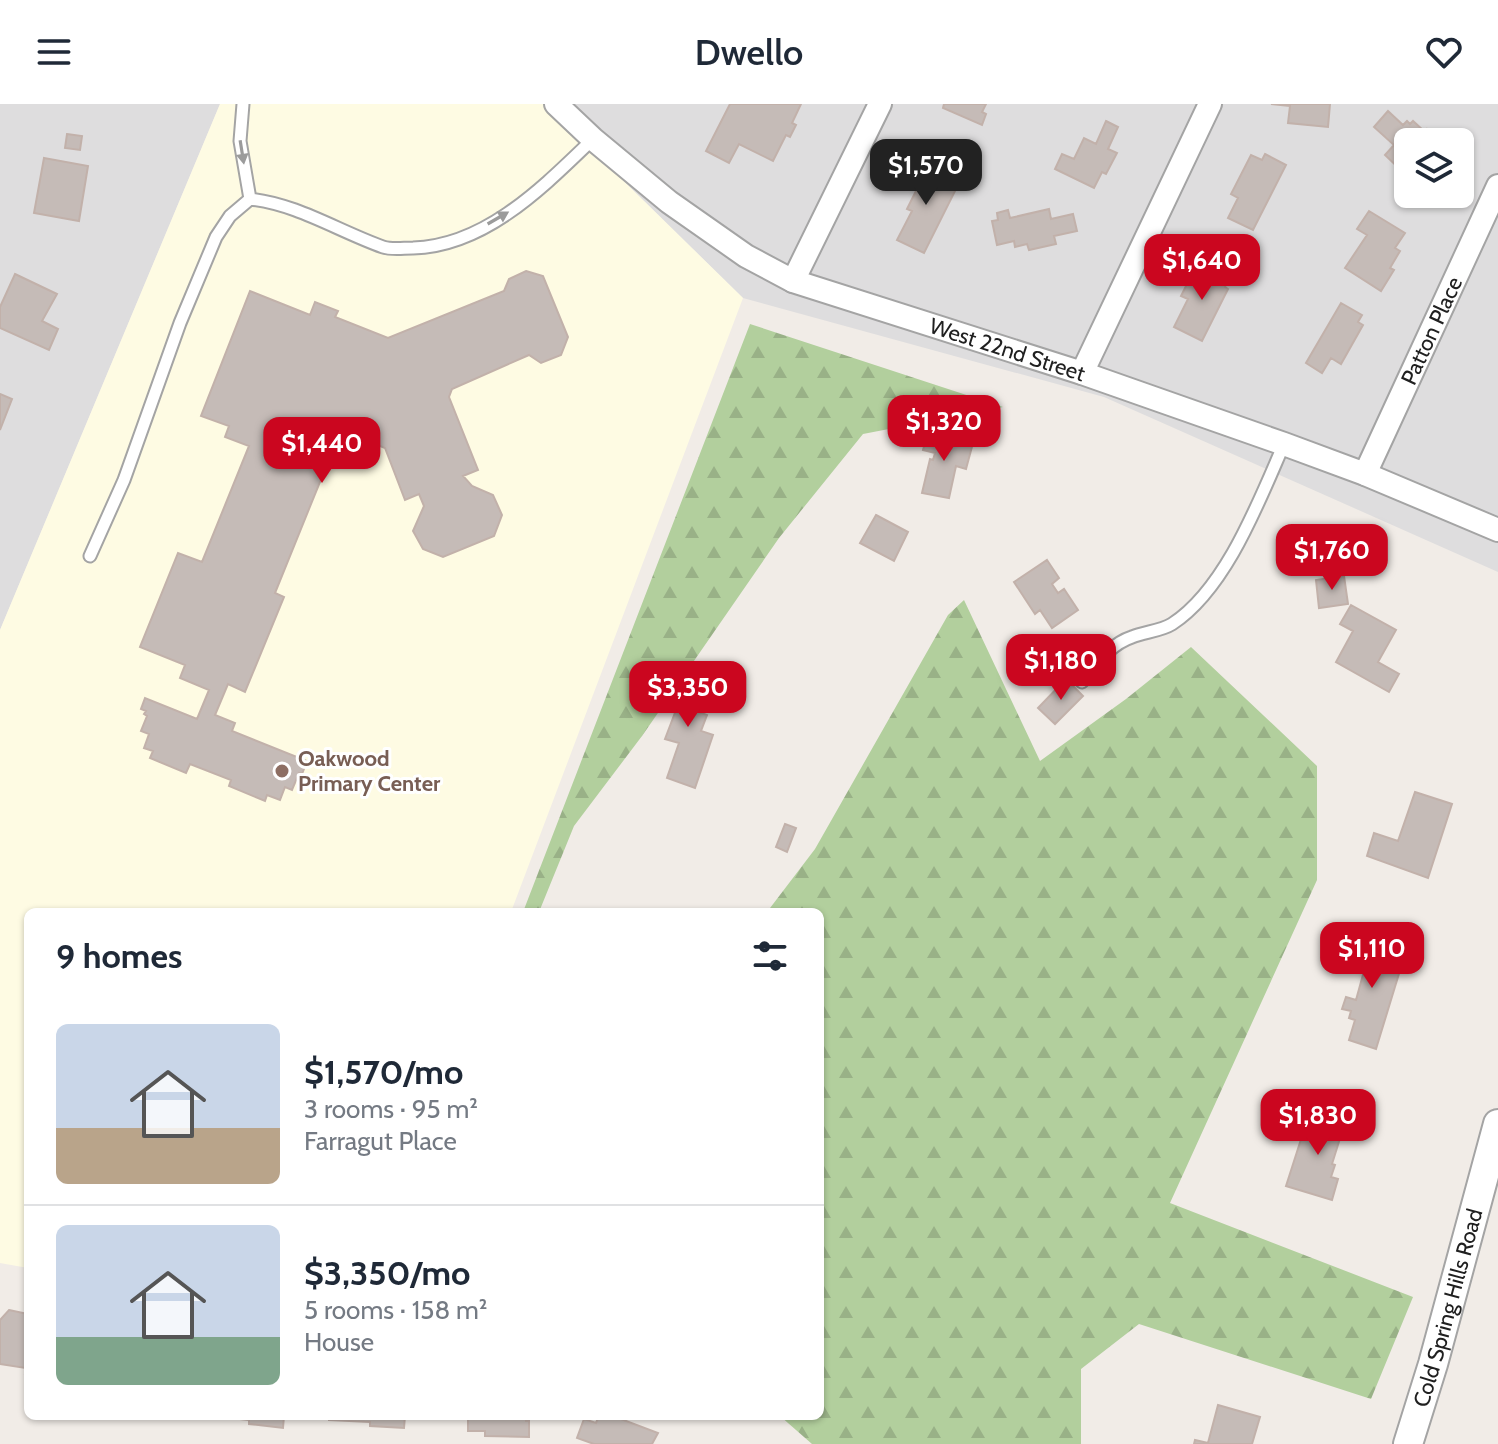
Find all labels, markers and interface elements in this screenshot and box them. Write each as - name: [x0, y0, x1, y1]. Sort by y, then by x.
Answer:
- icon: menu: [32, 30, 76, 74]
- text: Dwello: [695, 30, 803, 74]
- icon: heart: [1422, 30, 1466, 74]
- map controls: [1394, 128, 1474, 208]
- button: layers: [1394, 128, 1474, 208]
- pin: $1,570: [861, 139, 991, 207]
- one-way arrow: [236, 140, 249, 165]
- text: $1,570: [888, 149, 964, 181]
- one-way arrow: [487, 211, 509, 225]
- pin: $1,640: [1137, 234, 1267, 302]
- text: $1,640: [1162, 244, 1242, 276]
- street label: Patton Place: [1395, 272, 1468, 389]
- street label: West 22nd Street: [926, 312, 1089, 387]
- pin: $1,320: [879, 395, 1009, 463]
- text: $1,320: [906, 405, 982, 437]
- pin: $1,440: [257, 417, 387, 485]
- text: $1,440: [281, 427, 363, 459]
- pin: $1,760: [1267, 524, 1397, 592]
- text: $1,760: [1294, 534, 1370, 566]
- pin: $1,180: [996, 634, 1126, 702]
- text: $1,180: [1024, 644, 1098, 676]
- pin: $3,350: [623, 661, 753, 729]
- text: $3,350: [647, 671, 729, 703]
- place label: Oakwood Primary Center: [298, 745, 441, 797]
- marker: Oakwood Primary Center: [273, 762, 291, 780]
- pin: $1,110: [1307, 922, 1437, 990]
- text: $1,110: [1338, 932, 1406, 964]
- icon: filters: [748, 934, 792, 978]
- text: 9 homes: [56, 935, 182, 977]
- text: $1,570/mo: [304, 1051, 463, 1093]
- icon: home: [120, 1056, 216, 1152]
- pin: $1,830: [1253, 1089, 1383, 1157]
- text: 3 rooms · 95 m²: [304, 1093, 478, 1125]
- text: $1,830: [1279, 1099, 1357, 1131]
- text: Farragut Place: [304, 1125, 457, 1157]
- street label: Cold Spring Hills Road: [1407, 1206, 1488, 1410]
- text: $3,350/mo: [304, 1252, 470, 1294]
- icon: home: [120, 1257, 216, 1353]
- text: 5 rooms · 158 m²: [304, 1294, 487, 1326]
- text: House: [304, 1326, 374, 1358]

